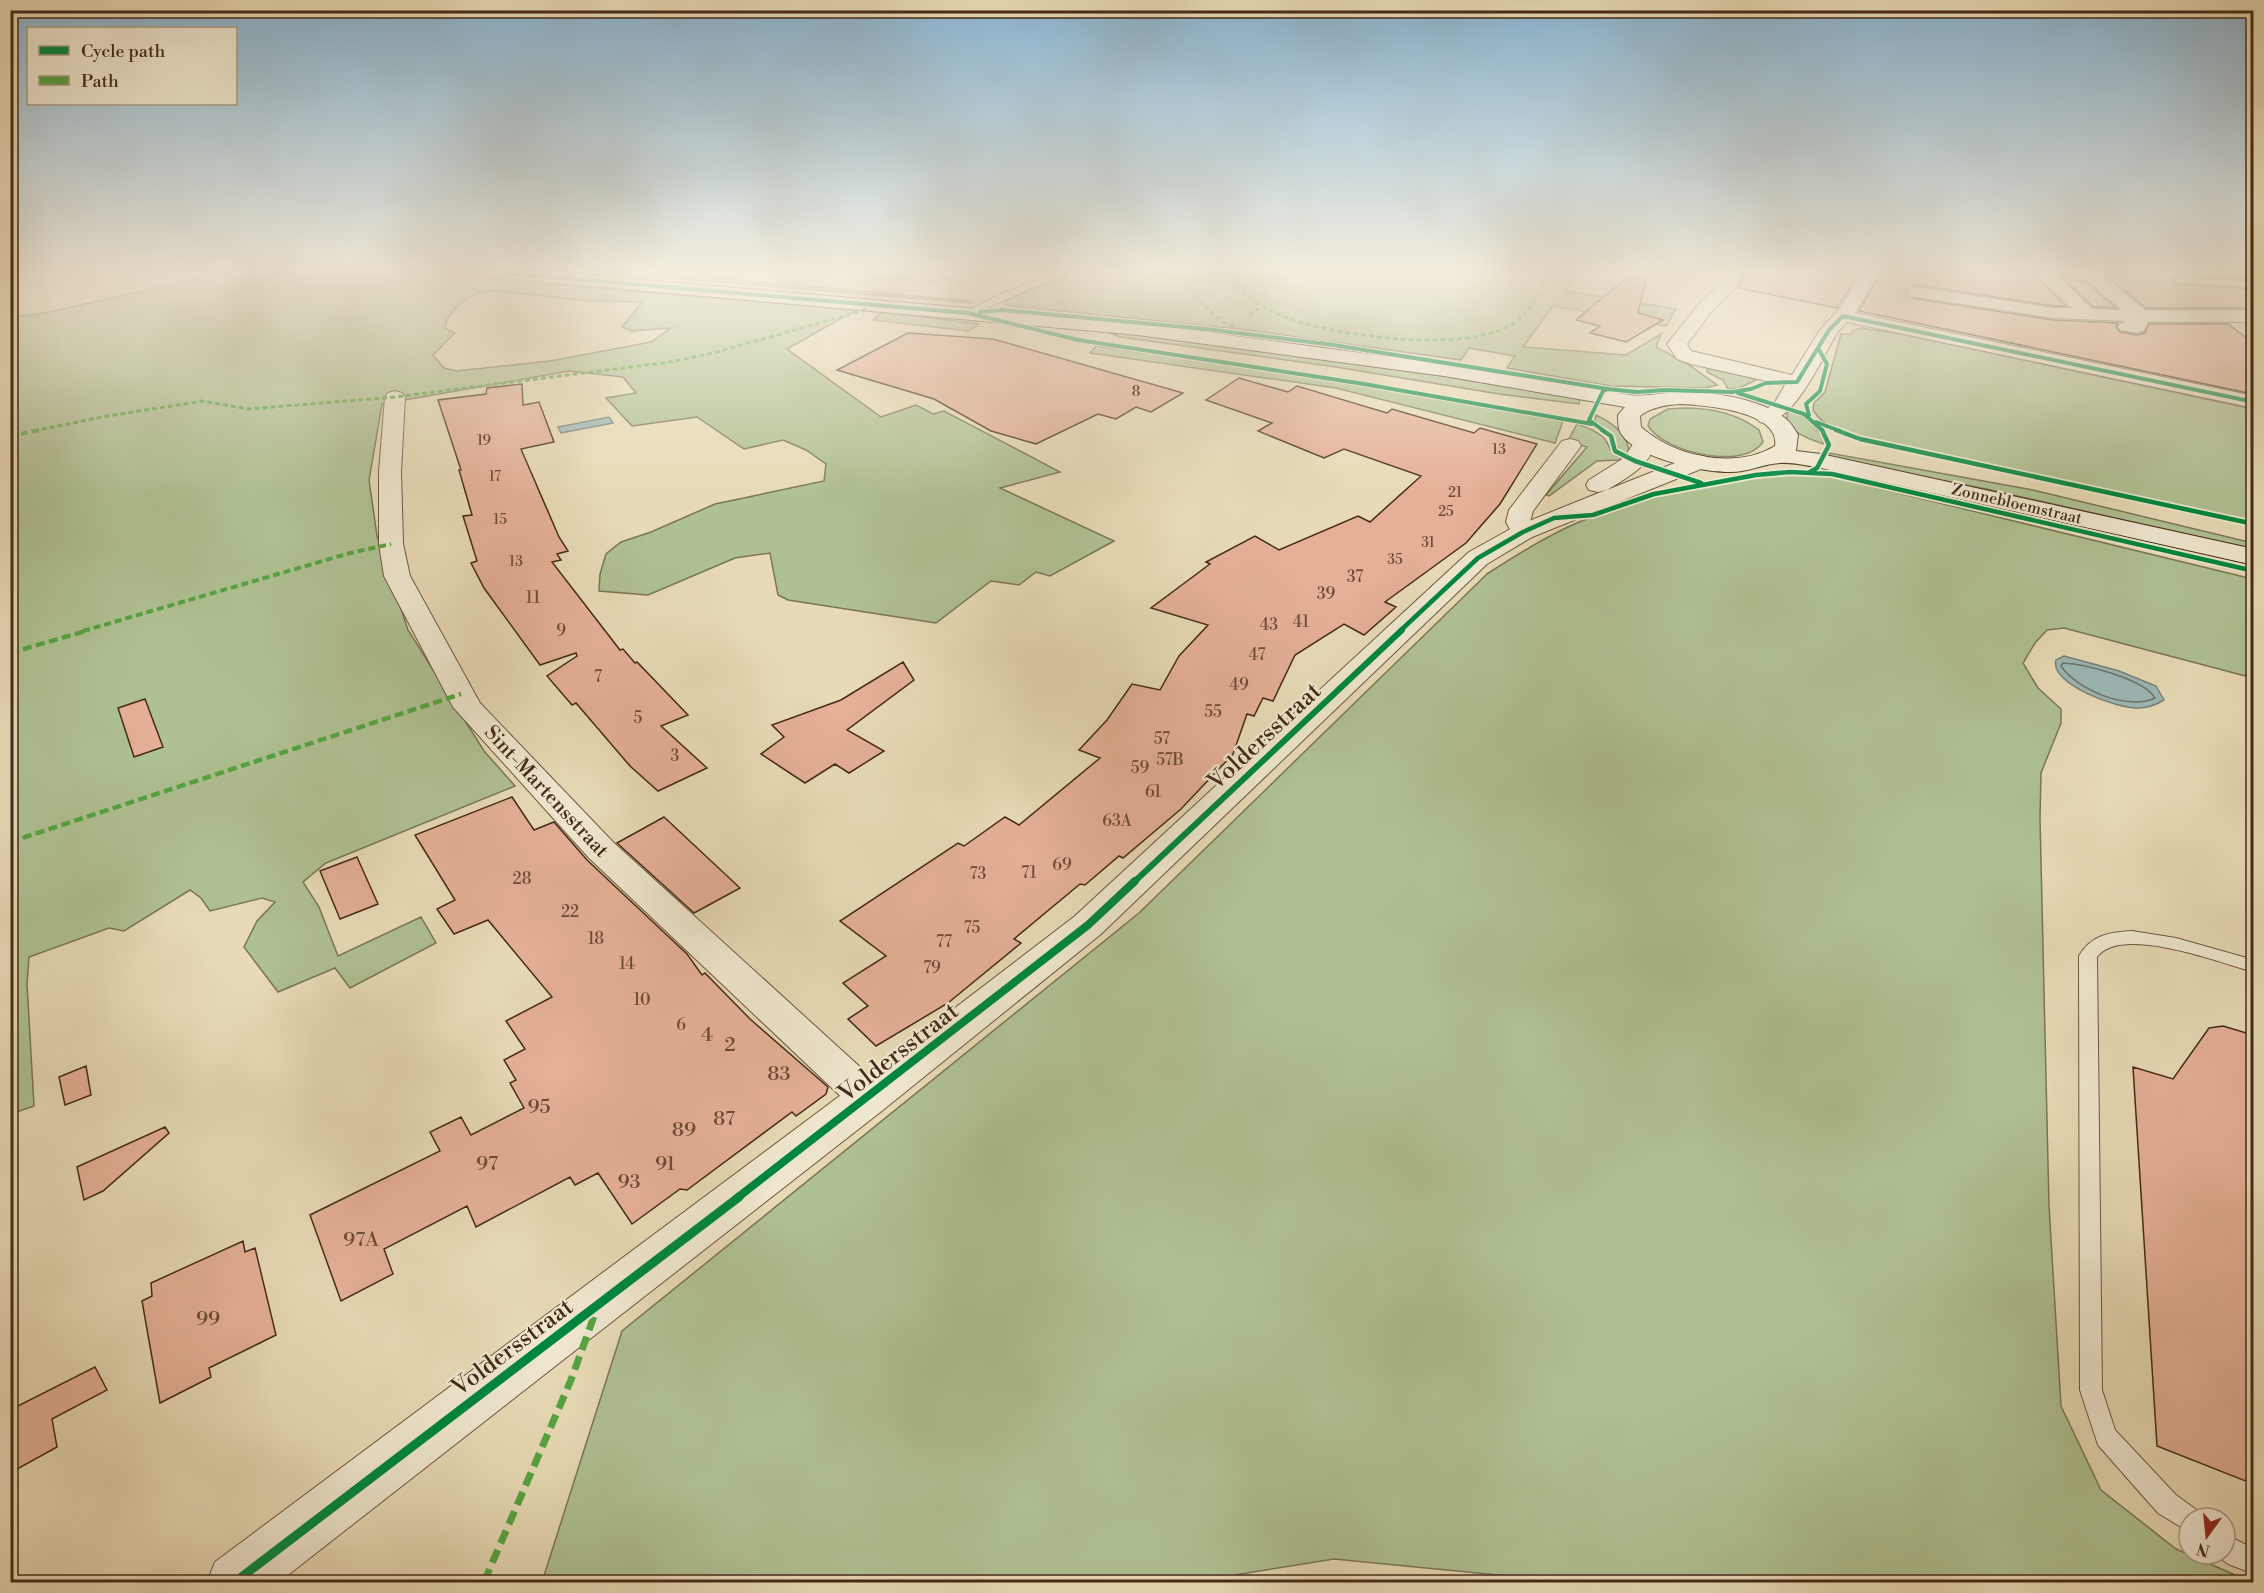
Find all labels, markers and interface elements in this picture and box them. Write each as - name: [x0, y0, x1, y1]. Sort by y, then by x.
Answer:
- legend: [27, 27, 237, 105]
- text: Cycle path: [81, 40, 165, 63]
- text: Path: [81, 70, 119, 93]
- house number: 8: [1132, 383, 1140, 401]
- house number: 19: [477, 432, 491, 450]
- house number: 13: [1492, 441, 1506, 459]
- house number: 17: [489, 468, 501, 486]
- street label: Zonnebloemstraat: [1950, 479, 2084, 529]
- house number: 21: [1448, 484, 1462, 502]
- house number: 25: [1438, 503, 1454, 521]
- house number: 15: [493, 511, 507, 529]
- house number: 31: [1421, 534, 1435, 552]
- house number: 35: [1387, 551, 1403, 569]
- house number: 13: [509, 553, 523, 571]
- house number: 37: [1347, 567, 1363, 587]
- house number: 39: [1317, 584, 1336, 604]
- house number: 11: [526, 588, 540, 608]
- house number: 41: [1293, 612, 1309, 632]
- house number: 43: [1260, 615, 1278, 635]
- house number: 9: [556, 621, 566, 641]
- house number: 47: [1249, 645, 1265, 665]
- house number: 7: [594, 667, 602, 687]
- house number: 49: [1229, 675, 1249, 695]
- street label: Voldersstraat: [1201, 676, 1328, 798]
- house number: 55: [1204, 702, 1222, 722]
- house number: 5: [634, 708, 643, 728]
- street label: Sint-Martensstraat: [478, 721, 614, 863]
- house number: 57: [1154, 729, 1170, 749]
- house number: 3: [671, 746, 680, 766]
- house number: 57B: [1156, 750, 1184, 770]
- house number: 59: [1131, 758, 1150, 778]
- house number: 61: [1145, 782, 1161, 802]
- house number: 63A: [1102, 811, 1133, 831]
- house number: 69: [1052, 855, 1072, 875]
- house number: 71: [1021, 863, 1037, 883]
- house number: 73: [970, 864, 987, 884]
- house number: 28: [513, 869, 532, 889]
- house number: 22: [561, 902, 579, 922]
- house number: 75: [964, 918, 980, 938]
- house number: 18: [588, 929, 604, 949]
- house number: 77: [936, 932, 952, 952]
- house number: 14: [619, 954, 635, 974]
- house number: 79: [923, 958, 941, 978]
- house number: 10: [634, 990, 651, 1010]
- street label: Voldersstraat: [832, 996, 965, 1110]
- house number: 6: [676, 1015, 686, 1035]
- house number: 4: [701, 1023, 713, 1048]
- house number: 2: [724, 1033, 736, 1058]
- house number: 83: [767, 1062, 791, 1087]
- house number: 95: [527, 1095, 551, 1120]
- house number: 87: [713, 1107, 735, 1132]
- house number: 89: [672, 1118, 696, 1143]
- house number: 97: [476, 1152, 498, 1177]
- house number: 91: [655, 1152, 675, 1177]
- house number: 93: [617, 1170, 641, 1195]
- house number: 97A: [343, 1228, 380, 1253]
- street label: Voldersstraat: [445, 1292, 580, 1404]
- house number: 99: [196, 1307, 220, 1332]
- north arrow: [2177, 1506, 2237, 1566]
- text: N: [2194, 1538, 2212, 1561]

